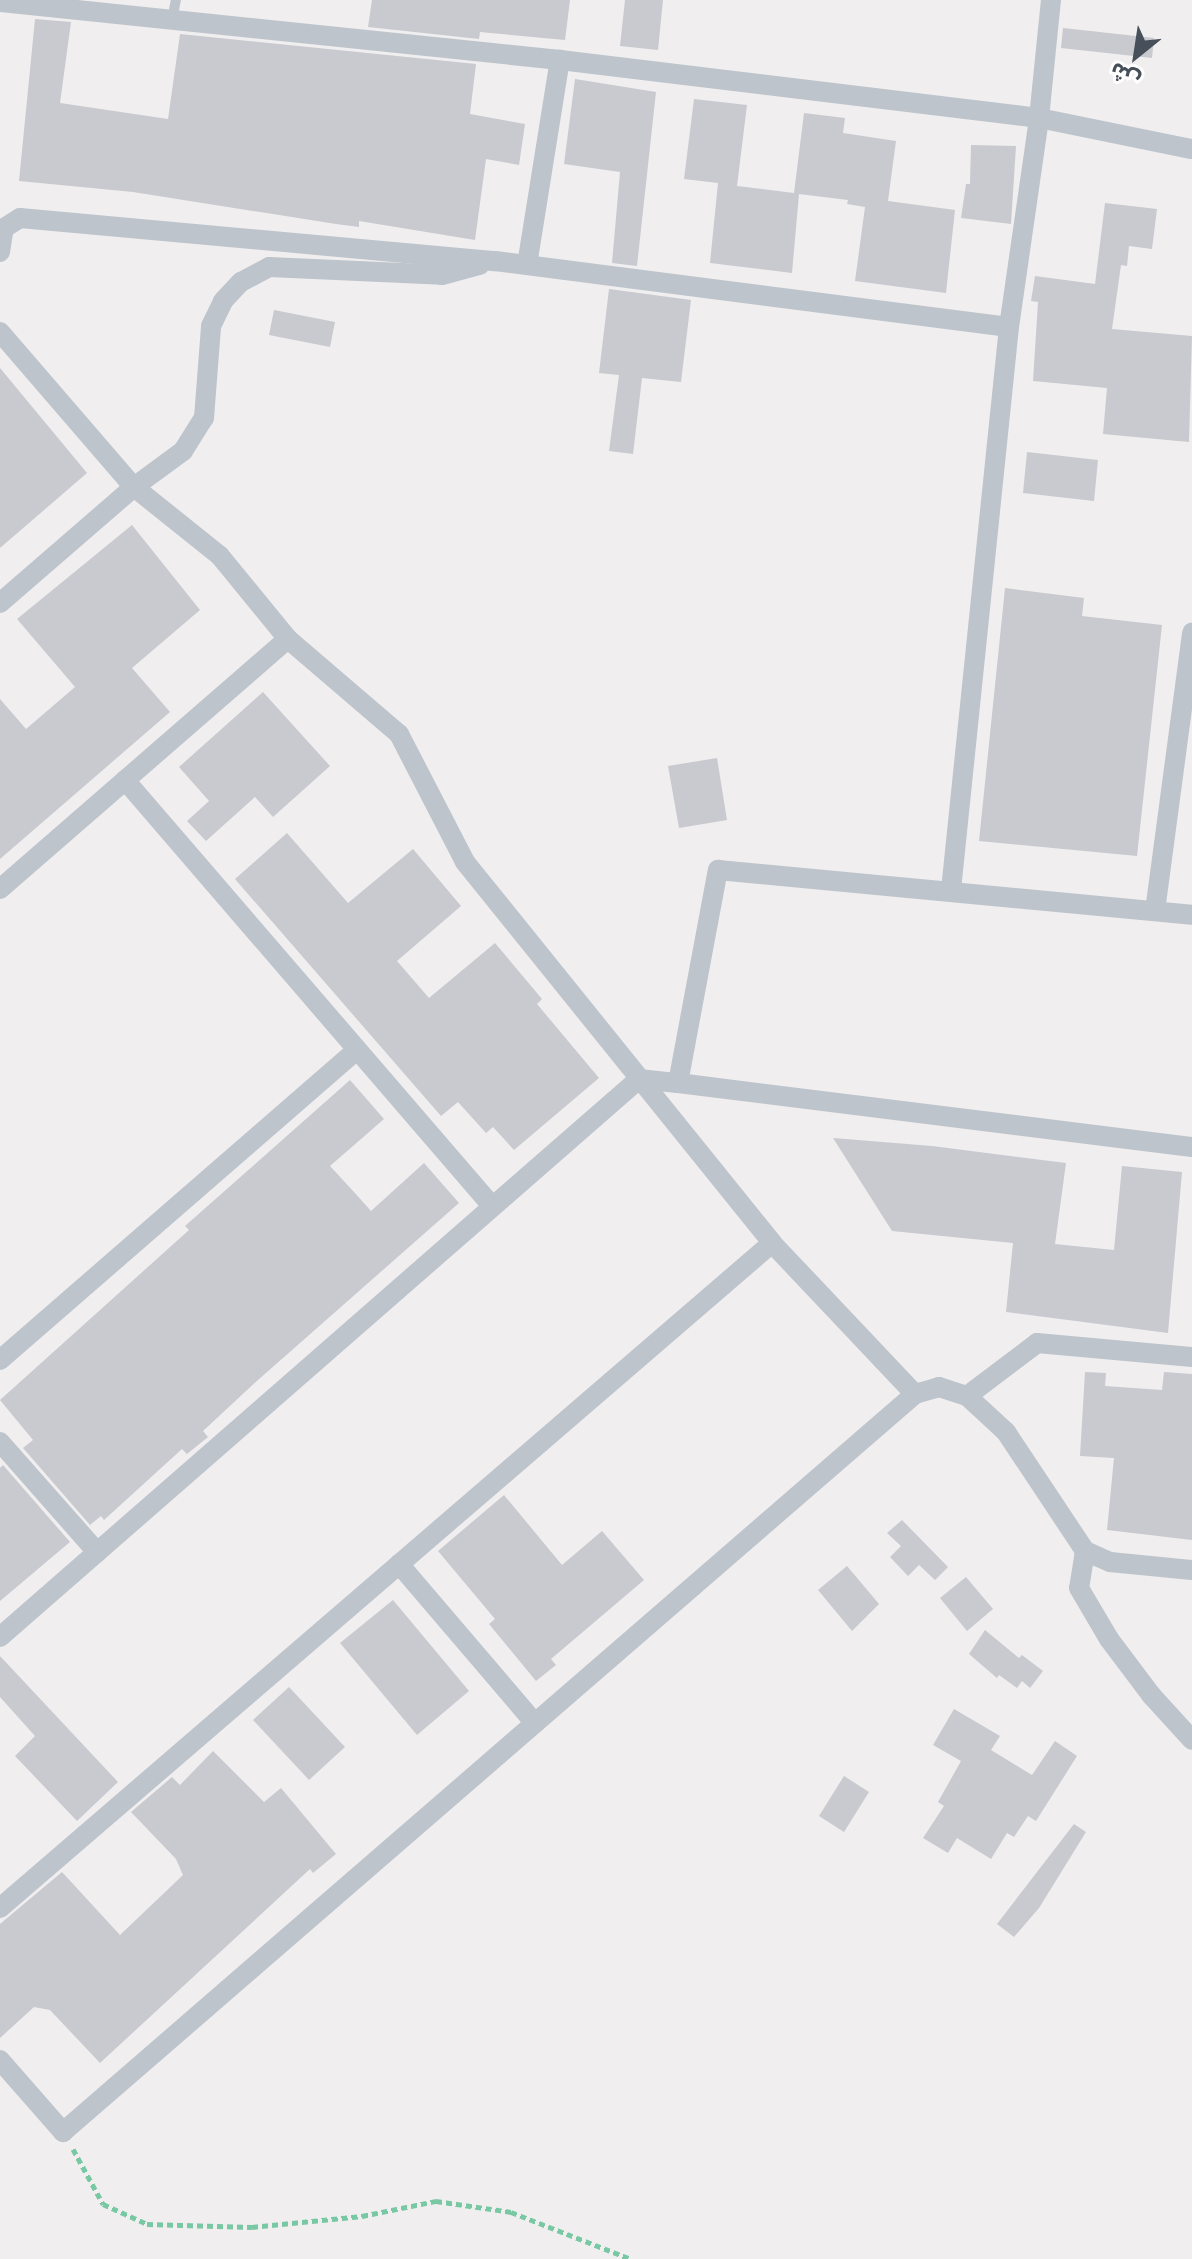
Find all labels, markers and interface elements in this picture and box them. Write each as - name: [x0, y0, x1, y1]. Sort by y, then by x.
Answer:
- north arrow: [1096, 16, 1176, 96]
- text: ش: [1104, 58, 1144, 96]

